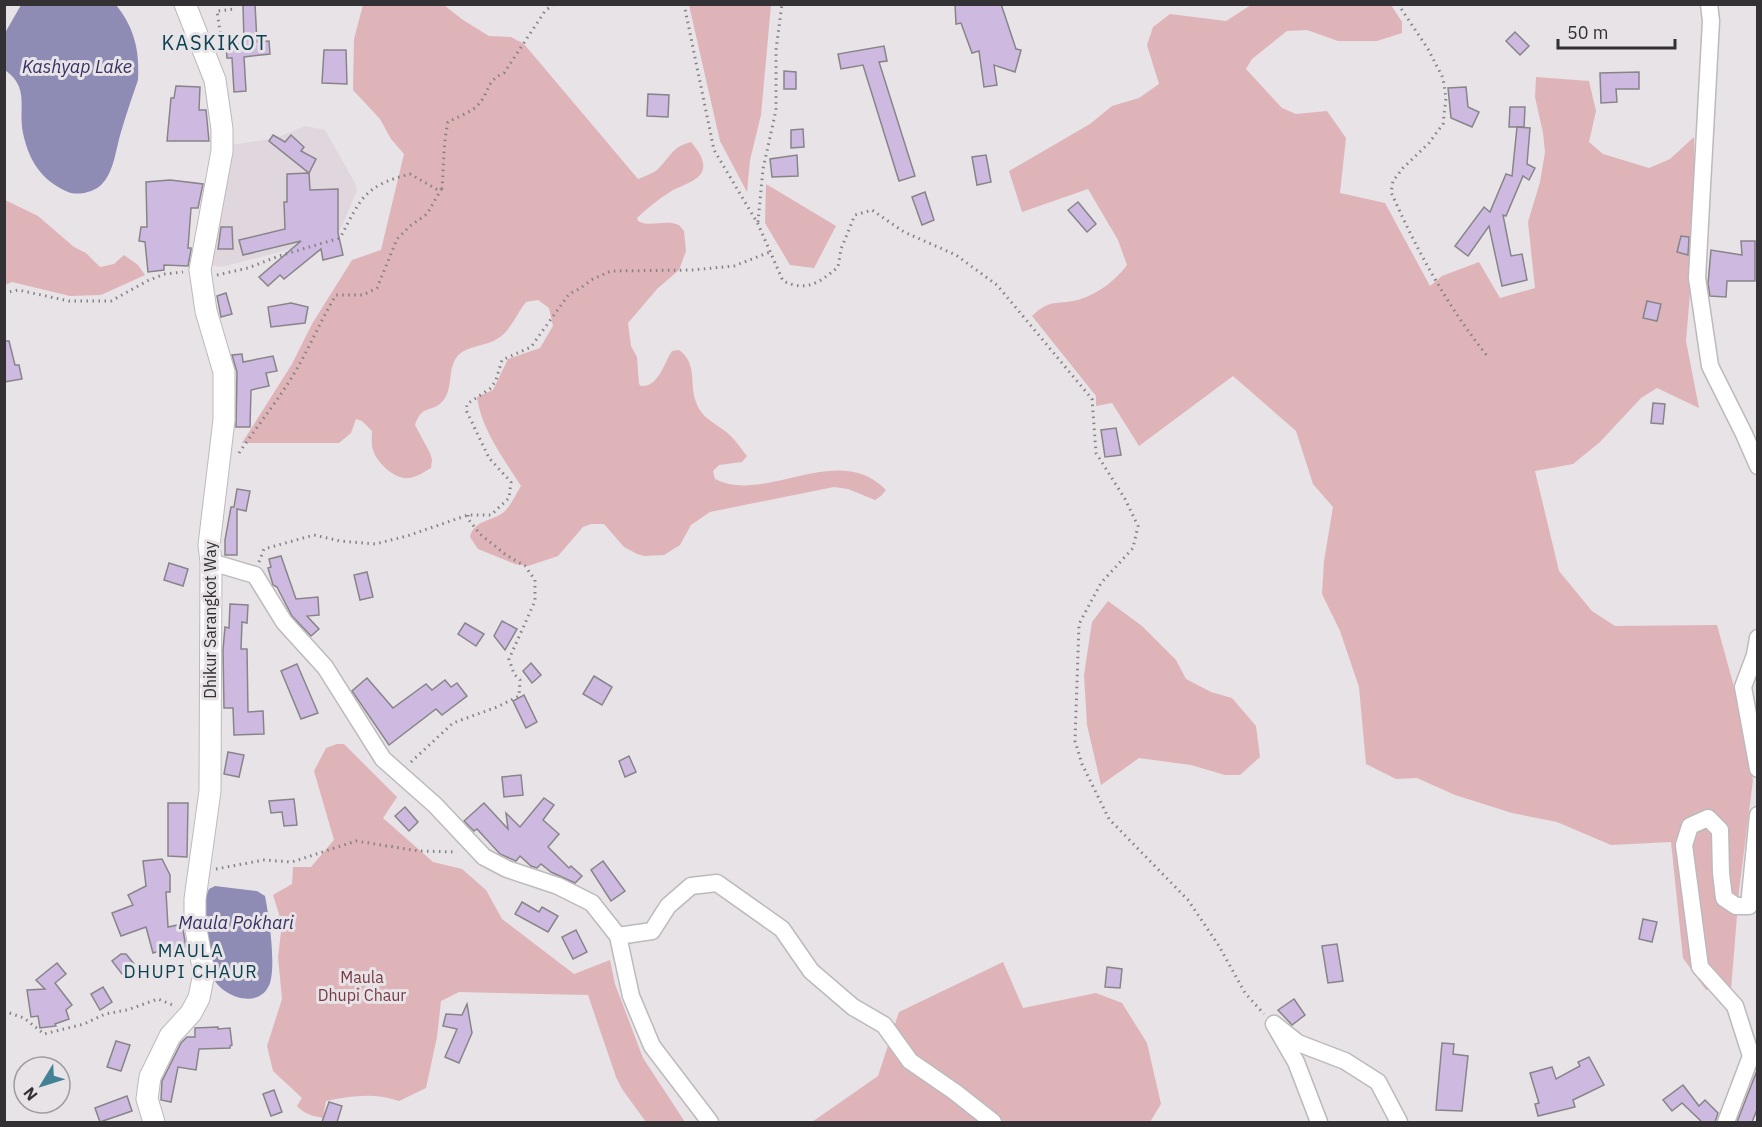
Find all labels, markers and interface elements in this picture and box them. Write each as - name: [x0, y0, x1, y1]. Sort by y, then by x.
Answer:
- scale bar: [1558, 12, 1675, 50]
- text: 50 m: [1567, 21, 1609, 44]
- district label: KASKIKOT: [161, 29, 269, 56]
- water label: Kashyap Lake: [22, 55, 132, 78]
- street label: Dhikur Sarangkot Way: [200, 541, 220, 699]
- water label: Maula Pokhari: [178, 911, 294, 934]
- district label: MAULA DHUPI CHAUR: [124, 939, 258, 983]
- park label: Maula Dhupi Chaur: [318, 967, 406, 1005]
- north arrow: [12, 1055, 72, 1115]
- text: N: [19, 1084, 42, 1105]

